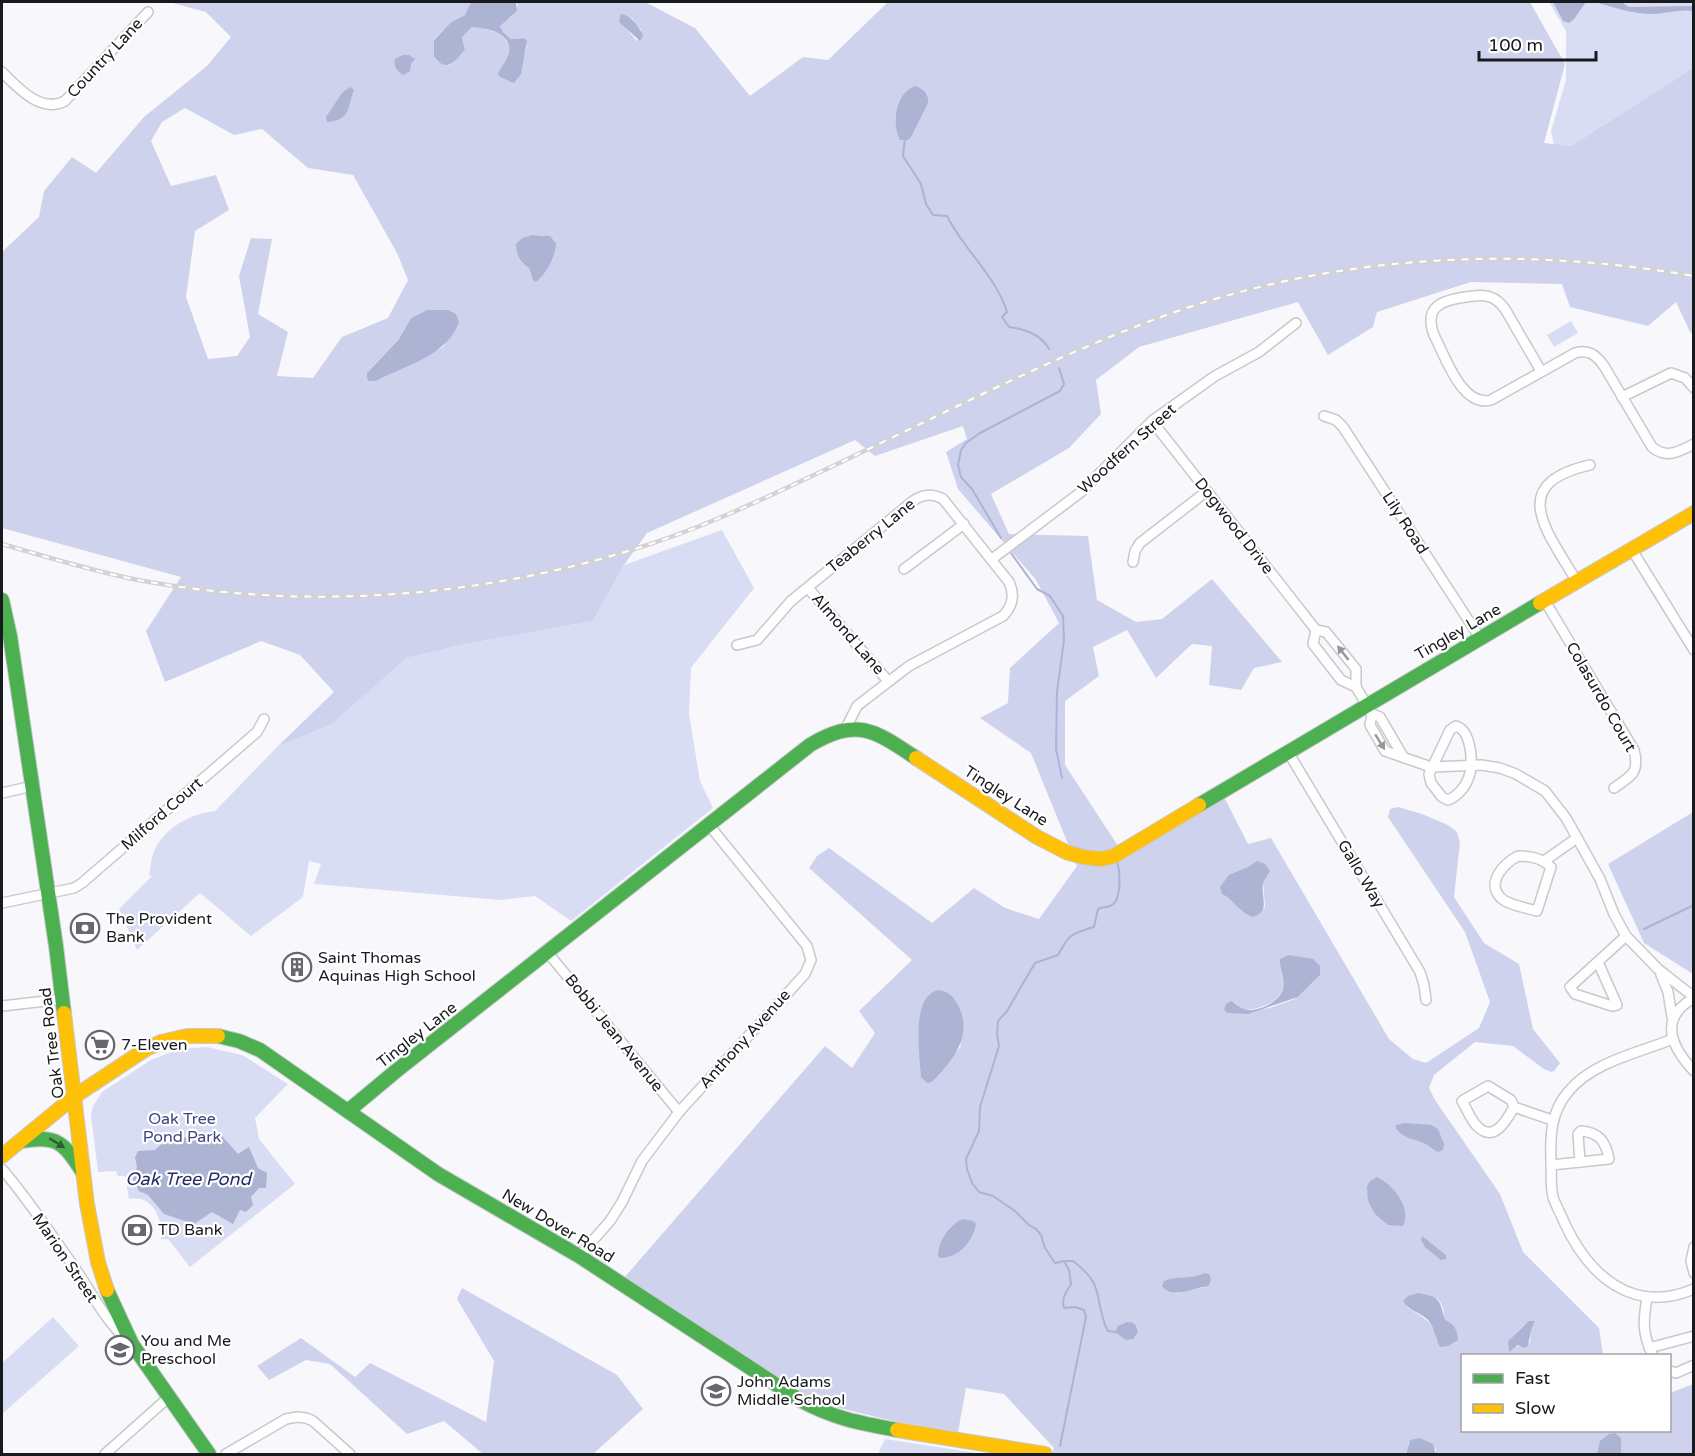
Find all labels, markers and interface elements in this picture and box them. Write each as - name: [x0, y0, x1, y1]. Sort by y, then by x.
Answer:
- street label: Country Lane: [63, 14, 147, 102]
- scale bar: [1479, 24, 1596, 62]
- text: 100 m: [1488, 34, 1543, 56]
- street label: Woodfern Street: [1074, 400, 1180, 498]
- street label: Dogwood Drive: [1190, 474, 1278, 578]
- street label: Lily Road: [1378, 488, 1432, 558]
- street label: Teaberry Lane: [823, 494, 919, 578]
- street label: Almond Lane: [807, 589, 889, 679]
- street label: Tingley Lane: [1411, 599, 1505, 665]
- street label: Colasurdo Court: [1561, 639, 1641, 755]
- one-way arrow: [1338, 646, 1350, 661]
- one-way arrow: [1374, 734, 1385, 750]
- street label: Tingley Lane: [960, 761, 1052, 831]
- street label: Milford Court: [117, 773, 207, 855]
- street label: Gallo Way: [1333, 836, 1389, 912]
- place label: The Provident Bank: [106, 909, 212, 947]
- bank icon: The Provident Bank: [69, 912, 101, 944]
- place label: Saint Thomas Aquinas High School: [318, 948, 476, 986]
- building icon: Saint Thomas Aquinas High School: [281, 951, 313, 983]
- street label: Bobbi Jean Avenue: [560, 970, 668, 1096]
- street label: Anthony Avenue: [695, 985, 795, 1093]
- street label: Oak Tree Road: [35, 986, 69, 1100]
- street label: Tingley Lane: [373, 998, 461, 1072]
- supermarket icon: 7-Eleven: [84, 1029, 116, 1061]
- place label: 7-Eleven: [121, 1035, 188, 1055]
- park label: Oak Tree Pond Park: [143, 1109, 221, 1147]
- one-way arrow: [49, 1137, 66, 1148]
- water label: Oak Tree Pond: [125, 1168, 253, 1190]
- street label: New Dover Road: [498, 1185, 618, 1267]
- street label: Marion Street: [28, 1209, 102, 1307]
- bank icon: TD Bank: [121, 1214, 153, 1246]
- place label: TD Bank: [158, 1220, 223, 1240]
- place label: You and Me Preschool: [141, 1331, 231, 1369]
- school or university icon: You and Me Preschool: [104, 1334, 136, 1366]
- legend: [1461, 1354, 1671, 1432]
- text: Fast: [1515, 1367, 1550, 1389]
- place label: John Adams Middle School: [737, 1372, 845, 1410]
- school or university icon: John Adams Middle School: [700, 1375, 732, 1407]
- text: Slow: [1515, 1397, 1556, 1419]

